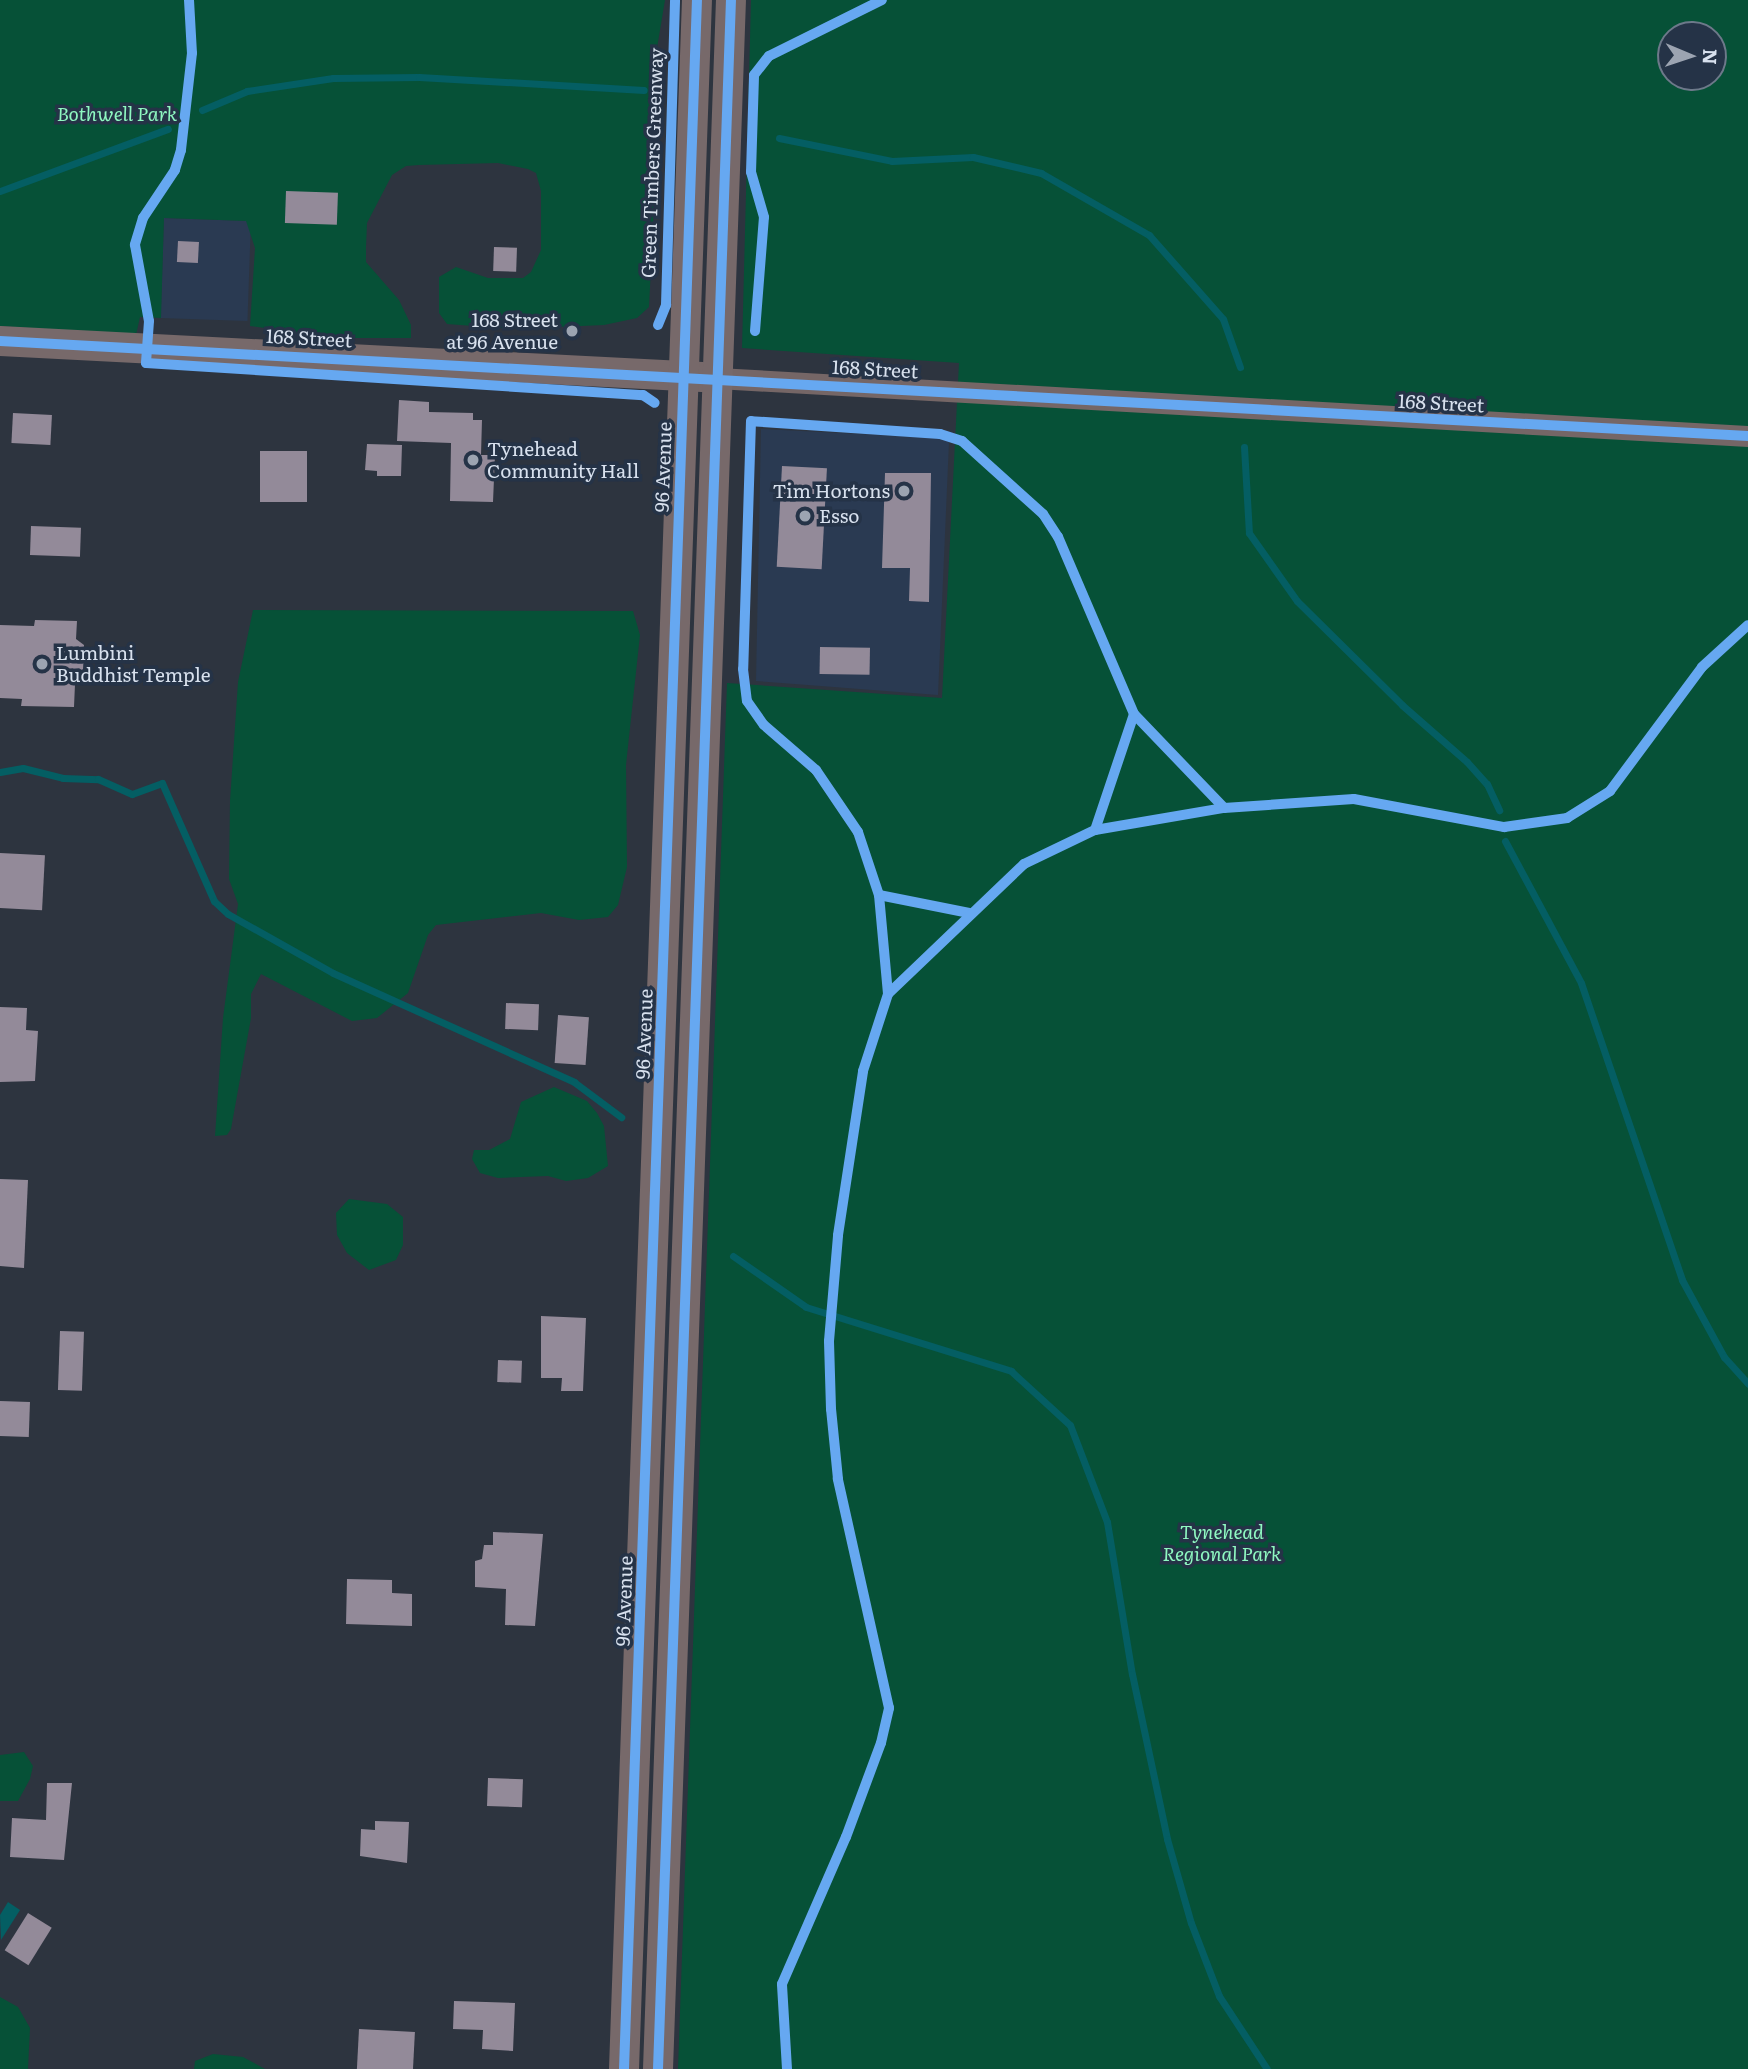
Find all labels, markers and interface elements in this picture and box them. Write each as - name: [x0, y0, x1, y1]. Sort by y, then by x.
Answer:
- north arrow: [1657, 21, 1727, 91]
- street label: Green Timbers Greenway: [637, 48, 667, 278]
- text: N: [1697, 48, 1725, 65]
- park label: Bothwell Park: [57, 103, 177, 125]
- place label: 168 Street at 96 Avenue: [446, 309, 558, 353]
- marker: 168 Street at 96 Avenue: [564, 323, 580, 339]
- street label: 168 Street: [265, 324, 353, 352]
- street label: 168 Street: [831, 355, 919, 383]
- street label: 168 Street: [1397, 389, 1485, 417]
- street label: 96 Avenue: [650, 421, 676, 513]
- place label: Tynehead Community Hall: [487, 438, 639, 482]
- marker: Tynehead Community Hall: [465, 452, 481, 468]
- place label: Tim Hortons: [772, 480, 890, 502]
- marker: Tim Hortons: [896, 483, 912, 499]
- place label: Esso: [819, 505, 859, 527]
- marker: Esso: [797, 508, 813, 524]
- place label: Lumbini Buddhist Temple: [56, 642, 211, 686]
- marker: Lumbini Buddhist Temple: [34, 656, 50, 672]
- street label: 96 Avenue: [631, 988, 657, 1080]
- park label: Tynehead Regional Park: [1162, 1521, 1282, 1565]
- street label: 96 Avenue: [611, 1555, 637, 1647]

